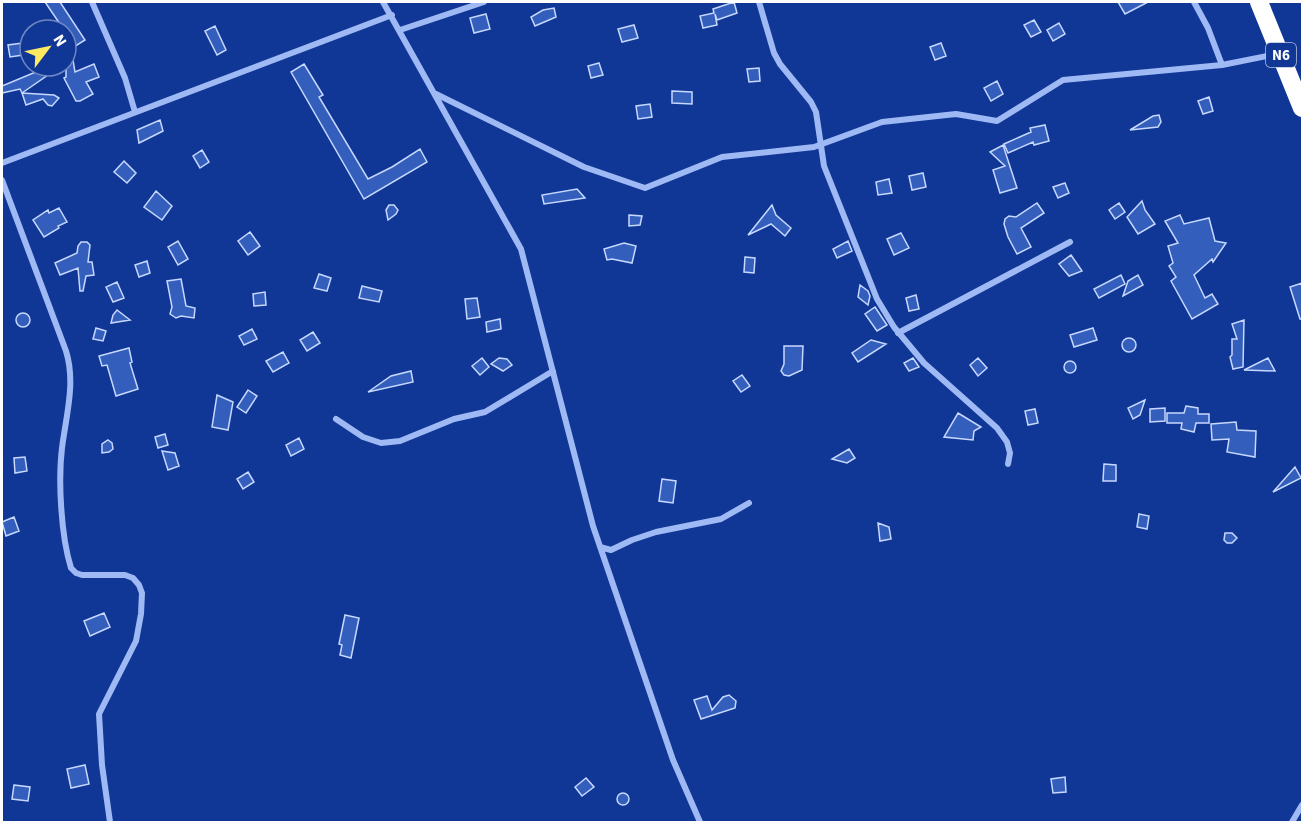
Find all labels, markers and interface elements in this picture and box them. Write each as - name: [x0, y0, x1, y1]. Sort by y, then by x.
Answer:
- north arrow: [18, 18, 78, 78]
- text: N: [48, 30, 72, 51]
- road number: N6: [1266, 43, 1296, 67]

